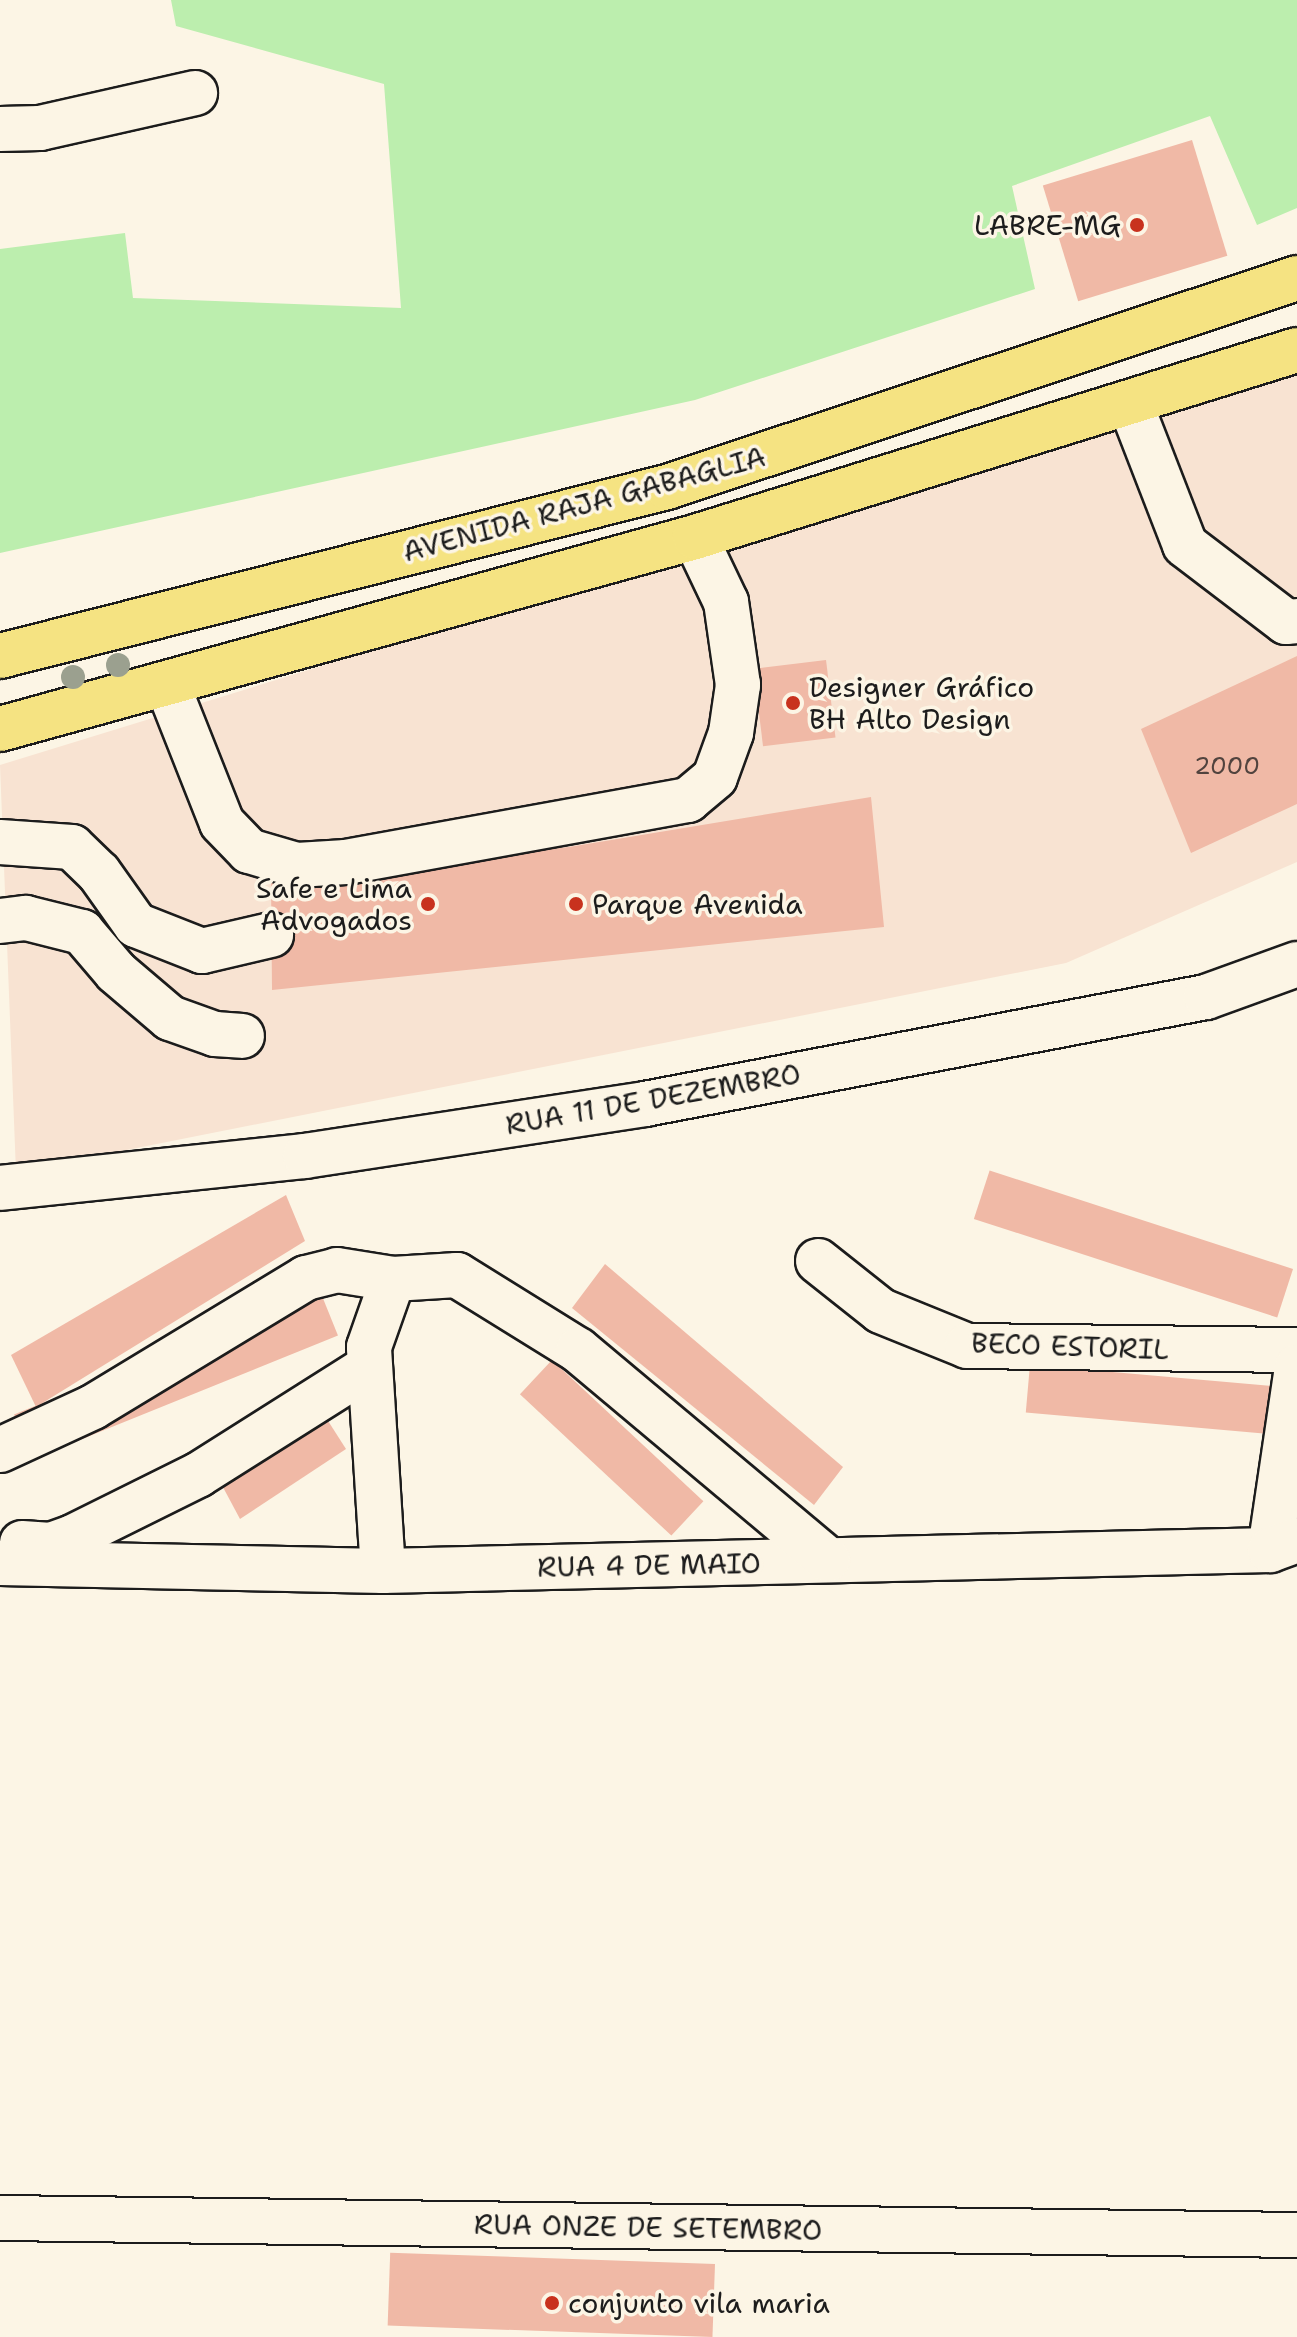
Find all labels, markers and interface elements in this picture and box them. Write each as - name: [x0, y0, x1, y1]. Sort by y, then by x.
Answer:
- place label: LABRE-MG: [974, 208, 1121, 242]
- marker: LABRE-MG: [1128, 216, 1146, 234]
- street label: AVENIDA RAJA GABAGLIA: [399, 439, 769, 569]
- place label: Designer Gráfico BH Alto Design: [809, 670, 1034, 736]
- marker: Designer Gráfico BH Alto Design: [784, 694, 802, 712]
- house number: 2000: [1194, 753, 1260, 781]
- place label: Safe e Lima Advogados: [256, 871, 412, 937]
- place label: Parque Avenida: [592, 887, 803, 921]
- marker: Safe e Lima Advogados: [419, 895, 437, 913]
- marker: Parque Avenida: [567, 895, 585, 913]
- street label: RUA 11 DE DEZEMBRO: [503, 1057, 803, 1141]
- street label: BECO ESTORIL: [971, 1326, 1169, 1366]
- street label: RUA 4 DE MAIO: [537, 1546, 761, 1584]
- street label: RUA ONZE DE SETEMBRO: [474, 2207, 822, 2247]
- place label: conjunto vila maria: [568, 2286, 830, 2320]
- marker: conjunto vila maria: [543, 2294, 561, 2312]

